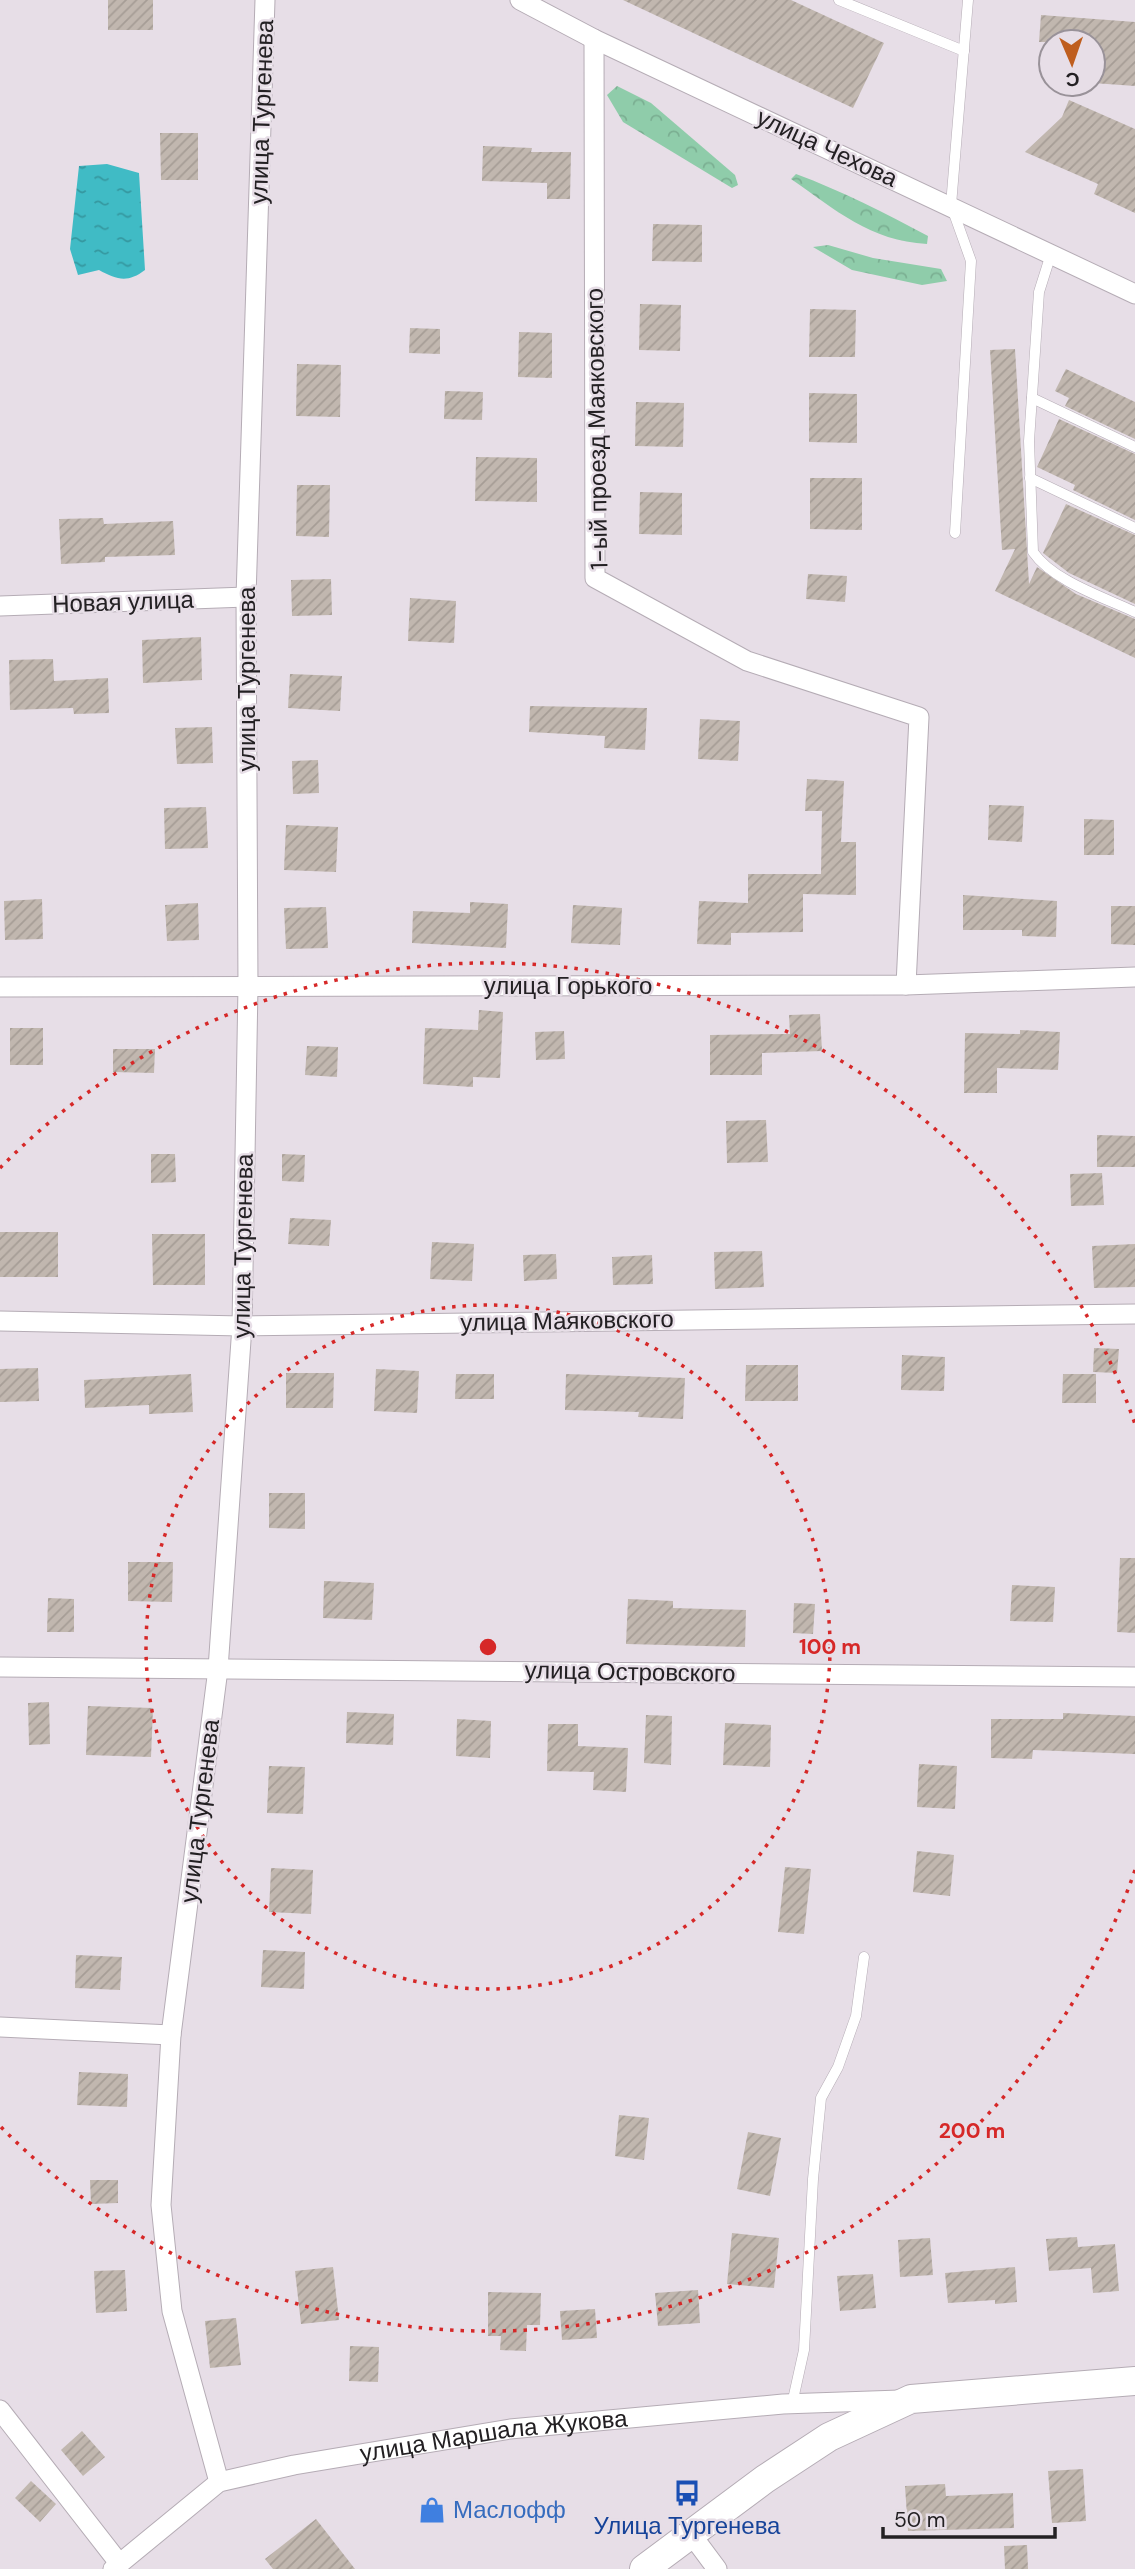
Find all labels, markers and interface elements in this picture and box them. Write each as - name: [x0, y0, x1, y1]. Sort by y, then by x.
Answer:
- street label: улица Тургенева: [243, 18, 280, 205]
- north arrow: [1037, 28, 1107, 98]
- text: С: [1065, 67, 1080, 92]
- street label: улица Чехова: [752, 101, 903, 194]
- street label: 1-ый проезд Маяковского: [579, 288, 614, 570]
- street label: Новая улица: [52, 584, 195, 619]
- street label: улица Тургенева: [231, 586, 262, 771]
- street label: улица Горького: [484, 970, 652, 1001]
- street label: улица Тургенева: [225, 1153, 260, 1339]
- street label: улица Маяковского: [460, 1303, 674, 1338]
- text: 100 m: [799, 1633, 861, 1661]
- centre of rings: [476, 1635, 500, 1659]
- street label: улица Островского: [524, 1654, 736, 1689]
- street label: улица Тургенева: [173, 1717, 226, 1905]
- text: 200 m: [939, 2117, 1005, 2145]
- street label: улица Маршала Жукова: [358, 2402, 629, 2469]
- bus stop icon: Улица Тургенева: [672, 2478, 702, 2508]
- place label: Маслофф: [453, 2494, 566, 2525]
- shop icon: Маслофф: [417, 2495, 447, 2525]
- scale bar: [883, 2496, 1054, 2540]
- text: 50 m: [894, 2506, 945, 2534]
- place label: Улица Тургенева: [594, 2510, 781, 2541]

